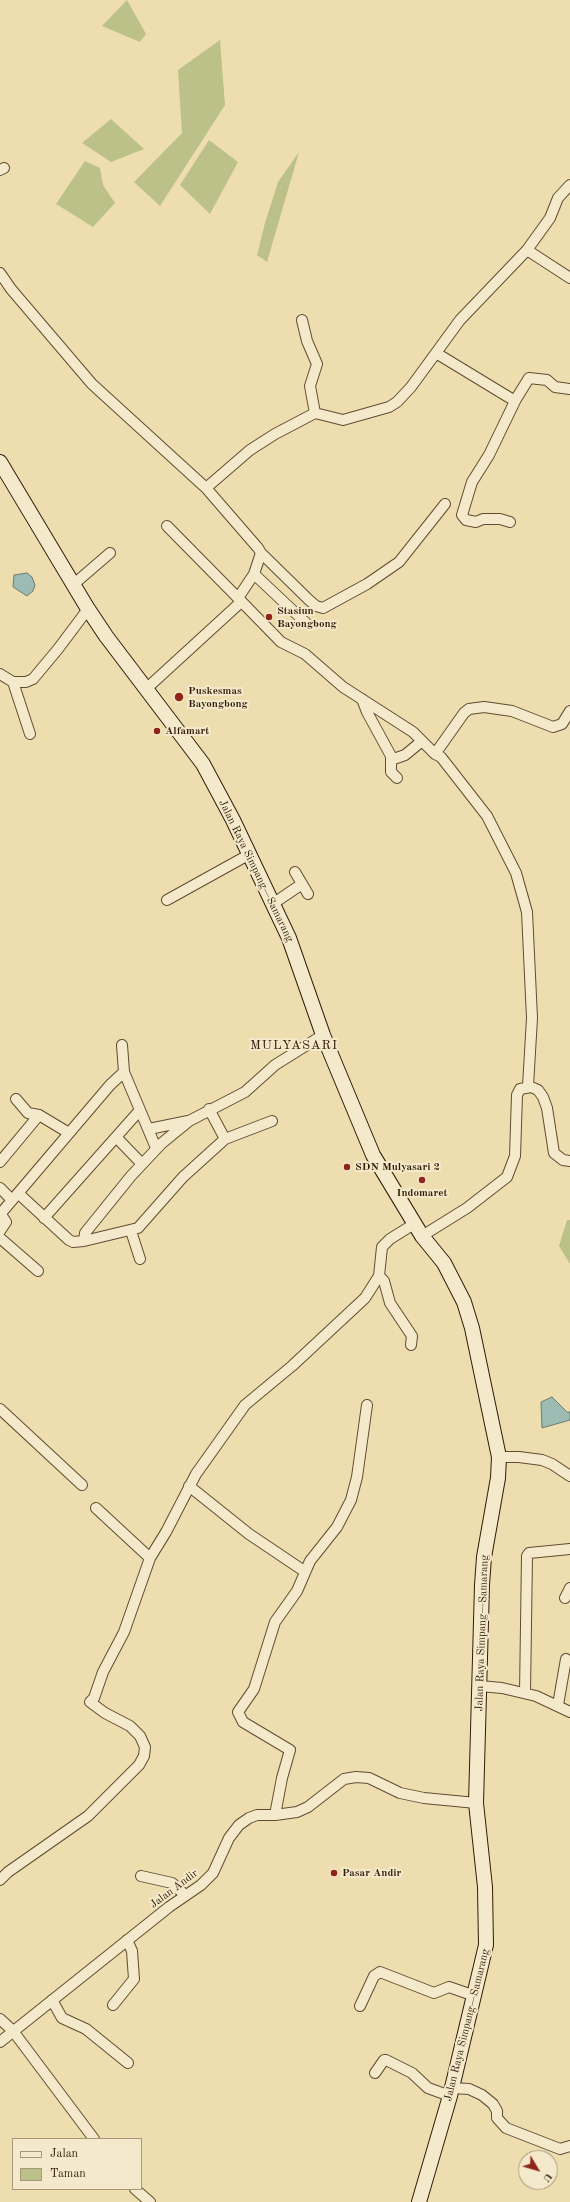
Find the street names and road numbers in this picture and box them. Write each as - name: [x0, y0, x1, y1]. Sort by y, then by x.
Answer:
- street label: Jalan Raya Simpang—Samarang: [216, 798, 296, 944]
- street label: Jalan Raya Simpang—Samarang: [473, 1554, 491, 1712]
- street label: Jalan Andir: [148, 1867, 200, 1911]
- street label: Jalan Raya Simpang—Samarang: [442, 1947, 492, 2103]

